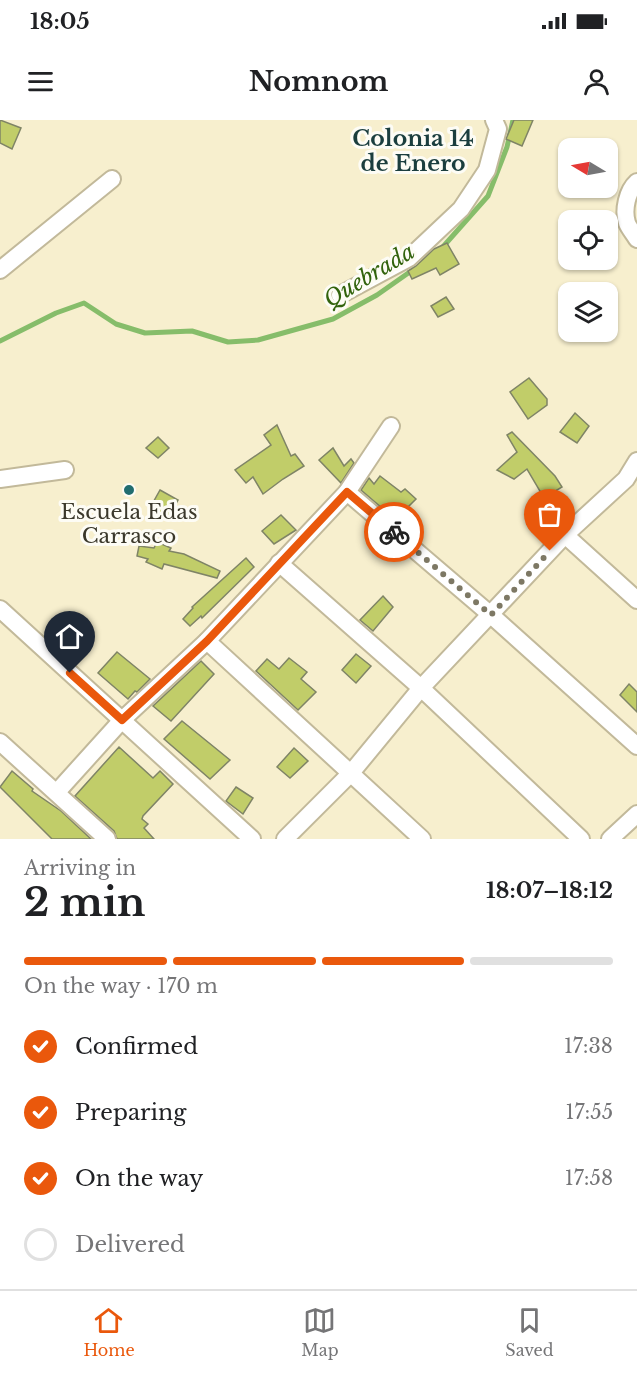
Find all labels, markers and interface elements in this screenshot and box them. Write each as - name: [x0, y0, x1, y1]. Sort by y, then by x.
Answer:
- text: 18:05: [30, 8, 90, 35]
- icon: menu: [24, 65, 57, 98]
- text: Nomnom: [249, 65, 388, 98]
- icon: person: [580, 65, 613, 98]
- district label: Colonia 14 de Enero: [352, 125, 474, 177]
- north arrow: [558, 138, 618, 198]
- map controls: [558, 138, 618, 342]
- button: locate: [558, 210, 618, 270]
- water label: Quebrada: [319, 238, 420, 313]
- button: layers: [558, 282, 618, 342]
- marker: Escuela Edas Carrasco: [122, 483, 136, 497]
- pin: [524, 489, 575, 551]
- icon: bag: [533, 498, 566, 531]
- place label: Escuela Edas Carrasco: [61, 499, 197, 549]
- courier: [364, 502, 424, 562]
- icon: bike: [378, 516, 411, 549]
- pin: [44, 611, 95, 673]
- icon: home: [53, 620, 86, 653]
- text: Arriving in: [24, 856, 136, 880]
- text: 18:07–18:12: [486, 877, 613, 904]
- text: 2 min: [24, 878, 145, 927]
- text: On the way · 170 m: [24, 974, 218, 998]
- icon: check: [24, 1030, 57, 1063]
- text: Confirmed: [75, 1033, 198, 1060]
- text: 17:38: [564, 1034, 613, 1058]
- icon: check: [24, 1096, 57, 1129]
- text: Preparing: [75, 1099, 186, 1126]
- text: 17:55: [566, 1100, 613, 1124]
- icon: check: [24, 1162, 57, 1195]
- text: On the way: [75, 1165, 203, 1192]
- text: 17:58: [565, 1166, 613, 1190]
- text: Delivered: [75, 1231, 185, 1258]
- tab: Home: [83, 1304, 135, 1360]
- tab: Map: [301, 1304, 339, 1360]
- tab: Saved: [505, 1304, 554, 1360]

